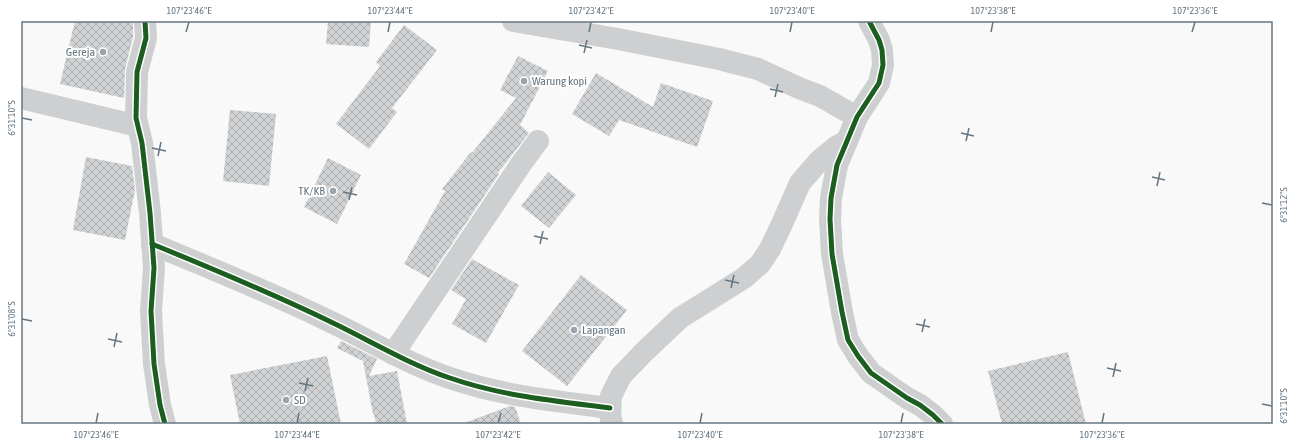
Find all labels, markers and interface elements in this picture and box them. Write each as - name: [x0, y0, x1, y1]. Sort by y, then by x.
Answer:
- text: 107°23'46"E: [167, 5, 212, 16]
- text: 107°23'44"E: [368, 5, 413, 16]
- text: 107°23'42"E: [569, 5, 614, 16]
- text: 107°23'40"E: [770, 5, 815, 16]
- text: 107°23'38"E: [971, 5, 1016, 16]
- text: 107°23'36"E: [1173, 5, 1218, 16]
- place label: Gereja: [66, 45, 95, 59]
- marker: Gereja: [98, 47, 108, 57]
- place label: Warung kopi: [532, 74, 587, 88]
- marker: Warung kopi: [519, 76, 529, 86]
- text: 6°31'10"S: [6, 100, 17, 136]
- place label: TK/KB: [298, 184, 325, 198]
- marker: TK/KB: [328, 186, 338, 196]
- text: 6°31'12"S: [1278, 187, 1289, 223]
- text: 6°31'08"S: [6, 301, 17, 337]
- place label: Lapangan: [582, 323, 626, 337]
- marker: Lapangan: [569, 325, 579, 335]
- text: 6°31'10"S: [1278, 388, 1289, 424]
- place label: SD: [294, 393, 306, 407]
- marker: SD: [281, 395, 291, 405]
- text: 107°23'46"E: [74, 429, 119, 440]
- text: 107°23'44"E: [275, 429, 320, 440]
- text: 107°23'42"E: [476, 429, 521, 440]
- text: 107°23'40"E: [678, 429, 723, 440]
- text: 107°23'38"E: [879, 429, 924, 440]
- text: 107°23'36"E: [1080, 429, 1125, 440]

